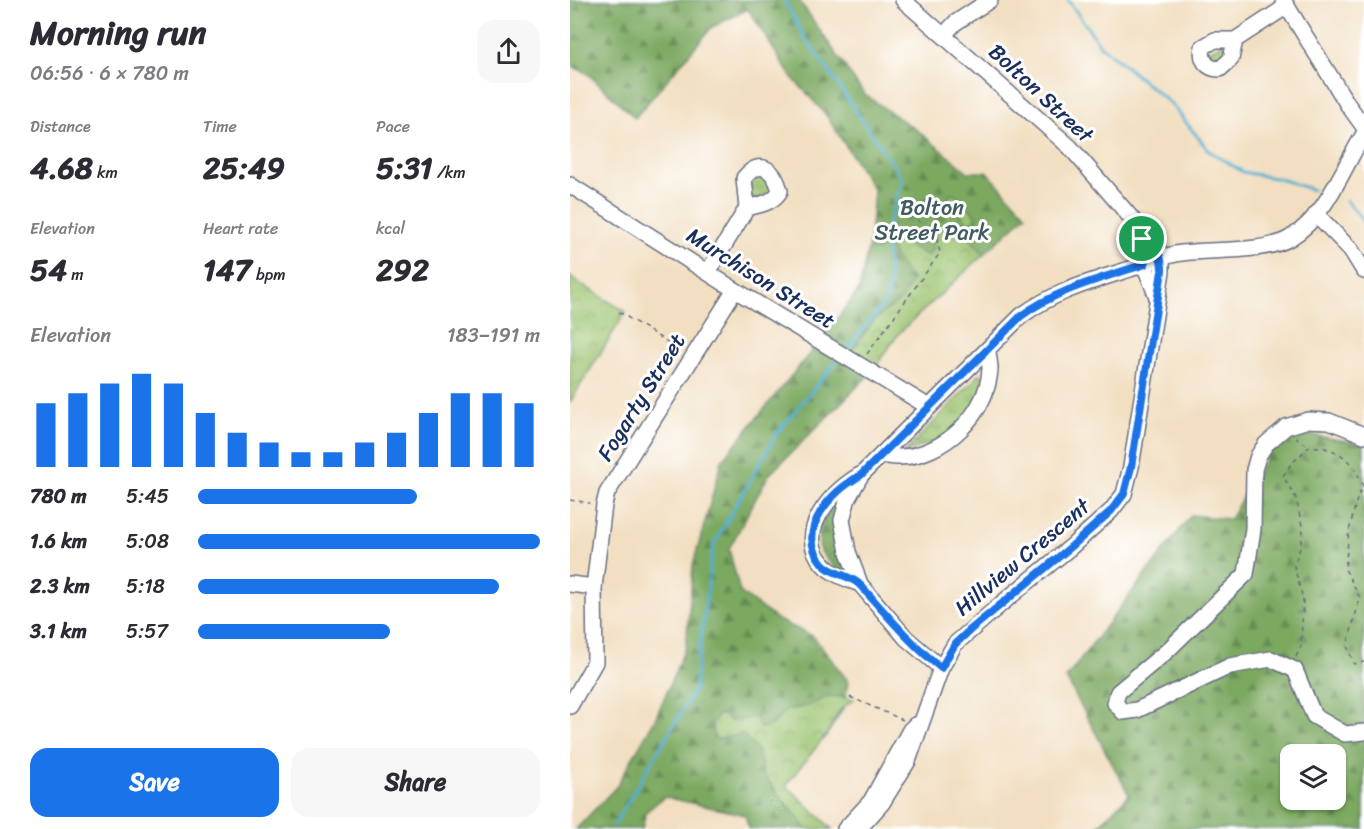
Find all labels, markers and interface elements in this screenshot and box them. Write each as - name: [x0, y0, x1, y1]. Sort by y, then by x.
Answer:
- text: Morning run: [30, 4, 206, 62]
- button: share: [477, 20, 540, 83]
- street label: Bolton Street: [979, 33, 1104, 153]
- text: 06:56 · 6 × 780 m: [30, 56, 189, 91]
- text: Distance: [30, 112, 91, 141]
- text: Time: [203, 112, 237, 141]
- text: Pace: [376, 112, 410, 141]
- text: 4.68: [30, 141, 93, 195]
- text: 25:49: [203, 141, 285, 195]
- text: 5:31: [376, 141, 433, 195]
- text: km: [93, 158, 118, 187]
- text: /km: [433, 158, 466, 187]
- park label: Bolton Street Park: [875, 188, 990, 252]
- pin: [1116, 213, 1167, 264]
- text: Elevation: [30, 214, 95, 243]
- text: Heart rate: [203, 214, 278, 243]
- text: kcal: [376, 214, 405, 243]
- street label: Murchison Street: [679, 216, 844, 340]
- icon: arrive: [1125, 222, 1158, 255]
- text: 54: [30, 243, 67, 297]
- text: 147: [203, 243, 252, 297]
- text: 292: [376, 243, 429, 297]
- text: m: [67, 260, 84, 289]
- text: bpm: [252, 260, 285, 289]
- text: Elevation: [30, 318, 111, 353]
- text: 183–191 m: [447, 318, 540, 353]
- street label: Fogarty Street: [586, 325, 696, 469]
- text: 780 m: [30, 479, 87, 514]
- text: 5:45: [126, 479, 169, 514]
- street label: Hillview Crescent: [945, 487, 1100, 626]
- text: 1.6 km: [30, 524, 87, 559]
- text: 5:08: [126, 524, 169, 559]
- text: 2.3 km: [30, 569, 90, 604]
- text: 5:18: [126, 569, 165, 604]
- text: 3.1 km: [30, 614, 87, 649]
- text: 5:57: [126, 614, 168, 649]
- map controls: [1280, 744, 1346, 810]
- button: layers: [1280, 744, 1346, 810]
- button: Save: [30, 748, 279, 817]
- button: Share: [291, 748, 540, 817]

